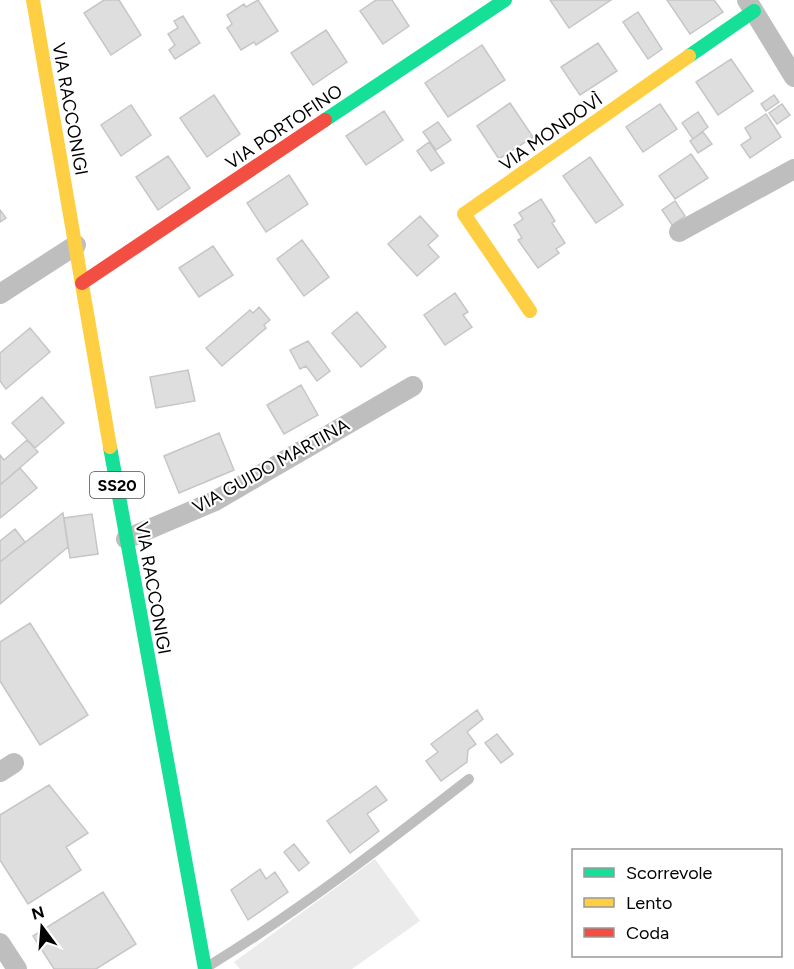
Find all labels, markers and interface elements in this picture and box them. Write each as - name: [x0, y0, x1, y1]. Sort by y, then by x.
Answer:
- street label: VIA RACCONIGI: [48, 41, 92, 177]
- street label: VIA PORTOFINO: [221, 80, 347, 174]
- street label: VIA MONDOVÌ: [495, 88, 607, 176]
- street label: VIA GUIDO MARTINA: [189, 414, 353, 518]
- road number: SS20: [90, 472, 144, 498]
- street label: VIA RACCONIGI: [131, 520, 175, 656]
- legend: [572, 849, 782, 957]
- text: Scorrevole: [626, 862, 713, 884]
- text: Lento: [626, 892, 672, 914]
- north arrow: [12, 897, 72, 957]
- text: N: [29, 902, 47, 924]
- text: Coda: [626, 922, 669, 944]

